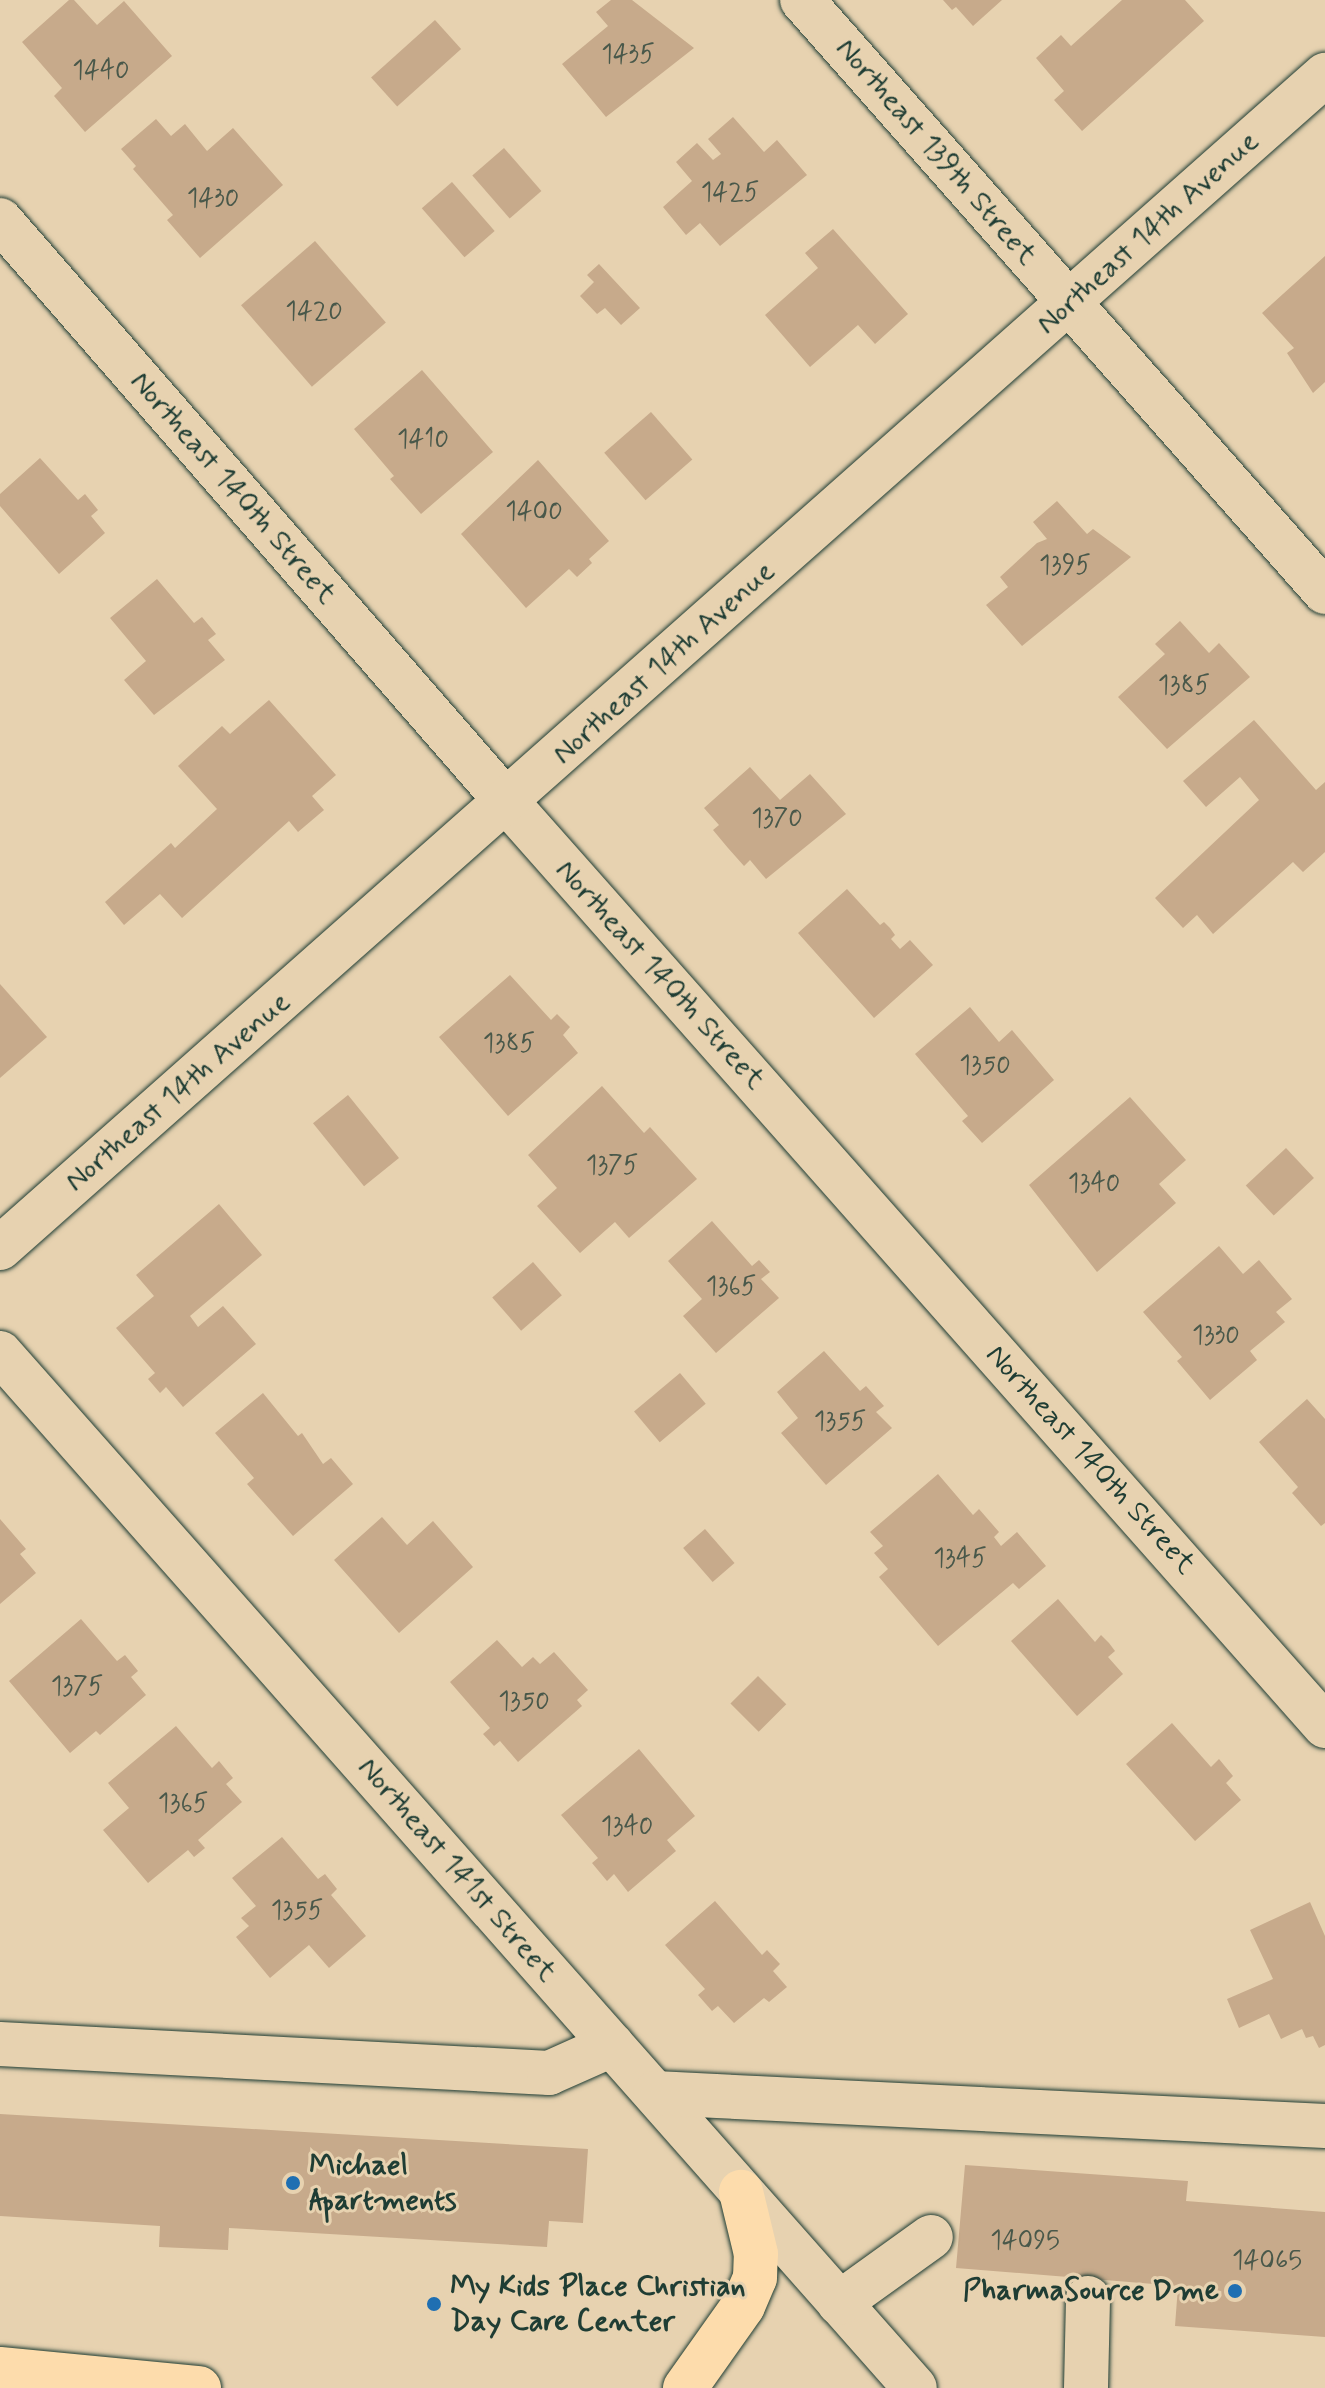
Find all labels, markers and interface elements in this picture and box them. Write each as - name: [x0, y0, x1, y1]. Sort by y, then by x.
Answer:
- street label: Northeast 139th Street: [828, 31, 1044, 273]
- house number: 1435: [601, 40, 655, 72]
- house number: 1440: [72, 56, 130, 88]
- street label: Northeast 14th Avenue: [1029, 124, 1267, 342]
- house number: 1425: [701, 178, 759, 210]
- house number: 1430: [187, 184, 239, 216]
- house number: 1420: [285, 297, 343, 329]
- street label: Northeast 140th Street: [122, 364, 344, 612]
- house number: 1410: [397, 425, 449, 457]
- house number: 1400: [505, 497, 563, 529]
- house number: 1395: [1039, 551, 1091, 583]
- street label: Northeast 14th Avenue: [545, 554, 783, 772]
- house number: 1385: [1158, 671, 1210, 703]
- house number: 1370: [751, 804, 803, 836]
- street label: Northeast 140th Street: [547, 853, 773, 1097]
- street label: Northeast 14th Avenue: [58, 984, 298, 1200]
- house number: 1385: [483, 1029, 535, 1061]
- house number: 1350: [959, 1051, 1011, 1083]
- house number: 1375: [586, 1151, 638, 1183]
- house number: 1340: [1068, 1169, 1120, 1201]
- house number: 1365: [706, 1272, 756, 1304]
- house number: 1330: [1192, 1321, 1240, 1353]
- street label: Northeast 140th Street: [977, 1338, 1203, 1582]
- house number: 1355: [814, 1407, 866, 1439]
- house number: 1345: [933, 1544, 987, 1576]
- house number: 1375: [51, 1672, 103, 1704]
- house number: 1350: [498, 1687, 550, 1719]
- street label: Northeast 141st Street: [350, 1750, 564, 1990]
- house number: 1365: [158, 1789, 208, 1821]
- house number: 1340: [601, 1812, 653, 1844]
- house number: 1355: [271, 1896, 323, 1928]
- place label: Michael Apartments: [309, 2148, 456, 2218]
- marker: Michael Apartments: [284, 2174, 302, 2192]
- house number: 14095: [990, 2226, 1060, 2258]
- house number: 14065: [1232, 2246, 1302, 2278]
- place label: My Kids Place Christian Day Care Center: [450, 2269, 750, 2340]
- place label: PharmaSource Dme: [965, 2273, 1219, 2309]
- marker: PharmaSource Dme: [1226, 2282, 1244, 2300]
- marker: My Kids Place Christian Day Care Center: [425, 2295, 443, 2313]

